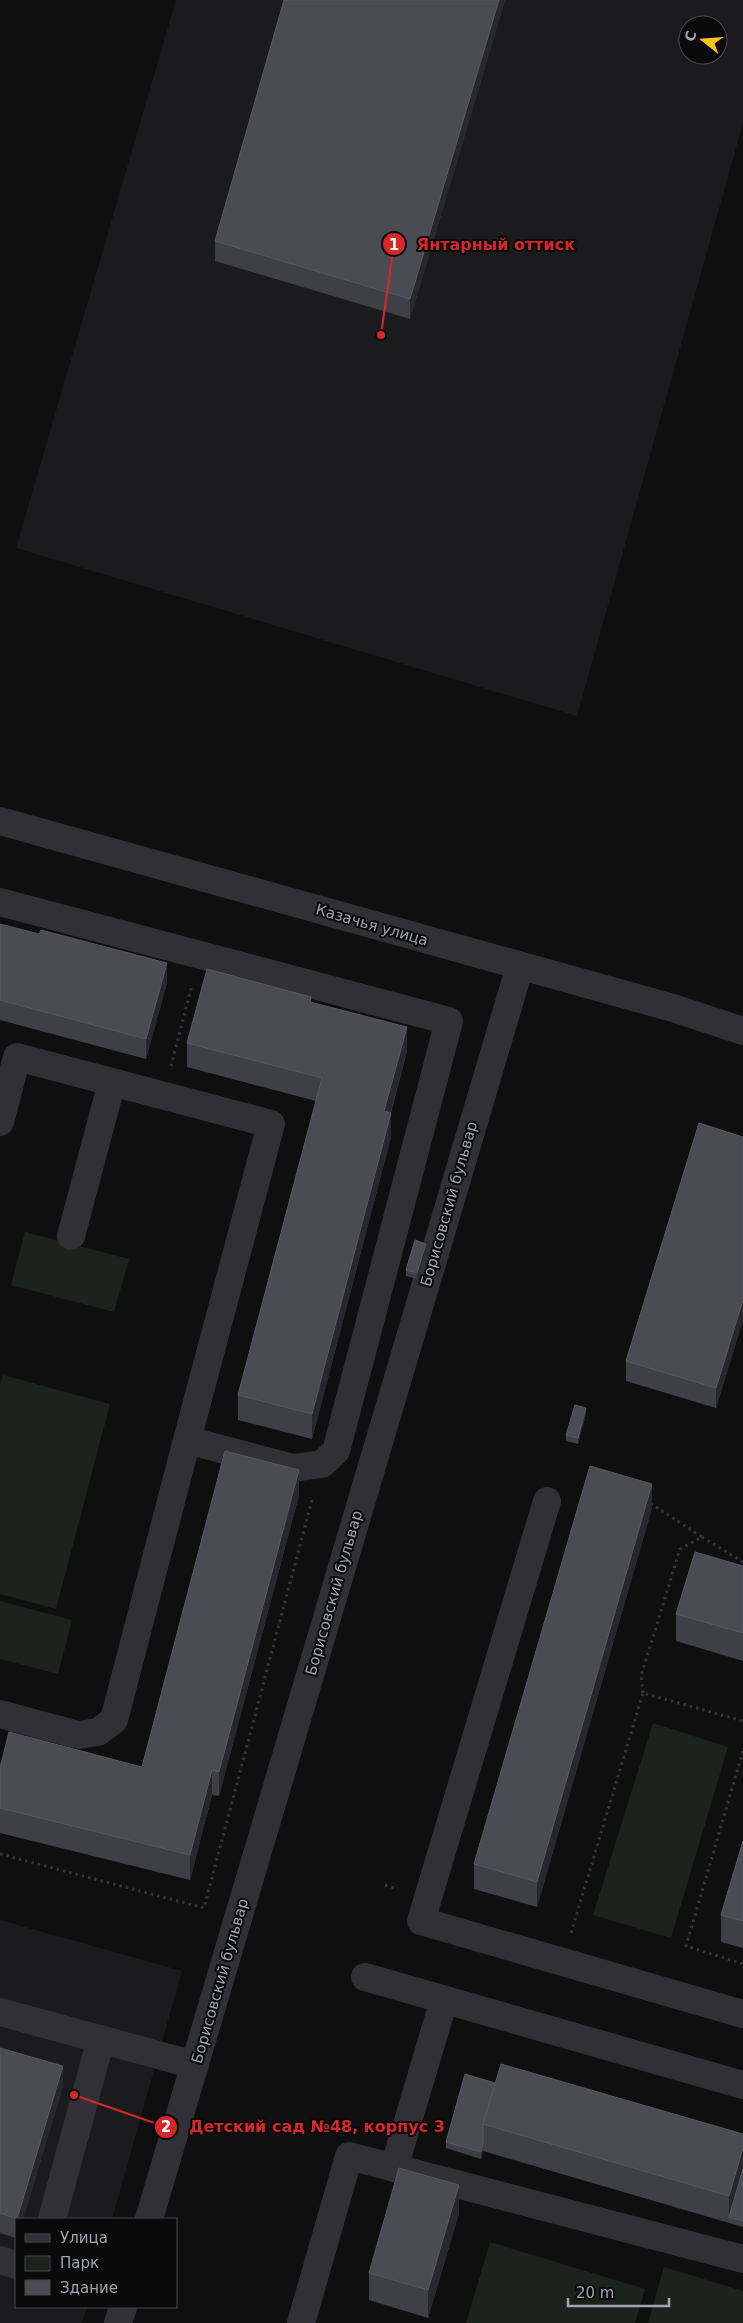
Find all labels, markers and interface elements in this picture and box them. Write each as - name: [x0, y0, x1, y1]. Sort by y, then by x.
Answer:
- north arrow: [678, 15, 728, 65]
- text: С: [681, 29, 700, 43]
- callout: Янтарный оттиск: [382, 229, 585, 260]
- text: Янтарный оттиск: [417, 235, 575, 254]
- text: 1: [389, 236, 399, 254]
- street label: Казачья улица: [314, 900, 430, 950]
- street label: Борисовский бульвар: [417, 1119, 481, 1289]
- street label: Борисовский бульвар: [302, 1508, 366, 1678]
- street label: Борисовский бульвар: [188, 1896, 252, 2066]
- callout: Детский сад №48, корпус 3: [154, 2111, 454, 2142]
- text: Детский сад №48, корпус 3: [189, 2117, 445, 2136]
- text: 2: [161, 2118, 171, 2136]
- legend: [15, 2218, 178, 2308]
- text: Улица: [60, 2229, 108, 2247]
- text: Парк: [60, 2254, 99, 2272]
- scale bar: [568, 2276, 669, 2308]
- text: Здание: [60, 2279, 118, 2297]
- text: 20 m: [576, 2284, 614, 2302]

